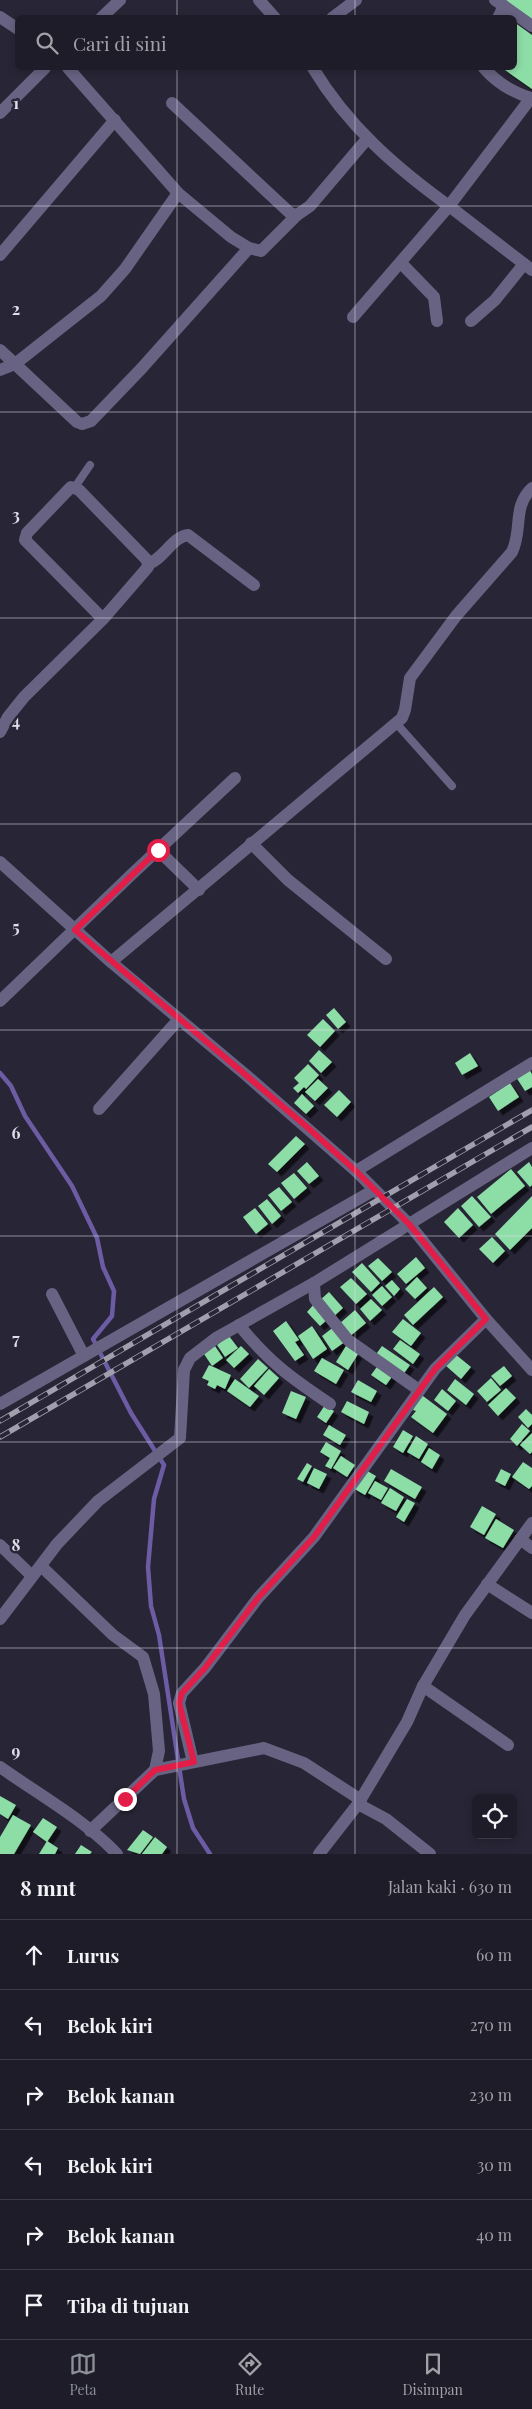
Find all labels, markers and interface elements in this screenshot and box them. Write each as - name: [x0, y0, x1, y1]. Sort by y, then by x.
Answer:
- search box: [15, 15, 517, 70]
- icon: search: [33, 29, 61, 57]
- text: Cari di sini: [73, 30, 167, 56]
- text: 1: [13, 92, 19, 113]
- text: 2: [12, 298, 20, 319]
- text: 3: [12, 504, 20, 525]
- text: 4: [12, 710, 20, 731]
- route start: [147, 839, 170, 862]
- text: 5: [12, 916, 20, 937]
- text: 6: [12, 1122, 21, 1143]
- text: 7: [12, 1328, 20, 1349]
- text: 8: [12, 1534, 21, 1555]
- text: 9: [12, 1740, 21, 1761]
- route end: [114, 1788, 137, 1811]
- map controls: [472, 1794, 517, 1839]
- button: locate: [472, 1794, 517, 1839]
- text: 8 mnt: [20, 1873, 76, 1901]
- text: Jalan kaki · 630 m: [388, 1876, 512, 1897]
- icon: ahead: [20, 1941, 48, 1969]
- text: Lurus: [67, 1942, 119, 1968]
- text: 60 m: [476, 1944, 512, 1965]
- icon: left: [20, 2011, 48, 2039]
- text: Belok kiri: [67, 2012, 153, 2038]
- text: 270 m: [470, 2014, 512, 2035]
- icon: right: [20, 2081, 48, 2109]
- text: Belok kanan: [67, 2082, 175, 2108]
- text: 230 m: [469, 2084, 512, 2105]
- icon: left: [20, 2151, 48, 2179]
- text: Belok kiri: [67, 2152, 153, 2178]
- text: 30 m: [477, 2154, 512, 2175]
- icon: right: [20, 2221, 48, 2249]
- text: Belok kanan: [67, 2222, 175, 2248]
- text: 40 m: [476, 2224, 512, 2245]
- icon: arrive: [20, 2291, 48, 2319]
- text: Tiba di tujuan: [67, 2292, 189, 2318]
- tab: Peta: [69, 2350, 97, 2399]
- tab: Rute: [235, 2350, 264, 2399]
- tab: Disimpan: [402, 2350, 463, 2399]

